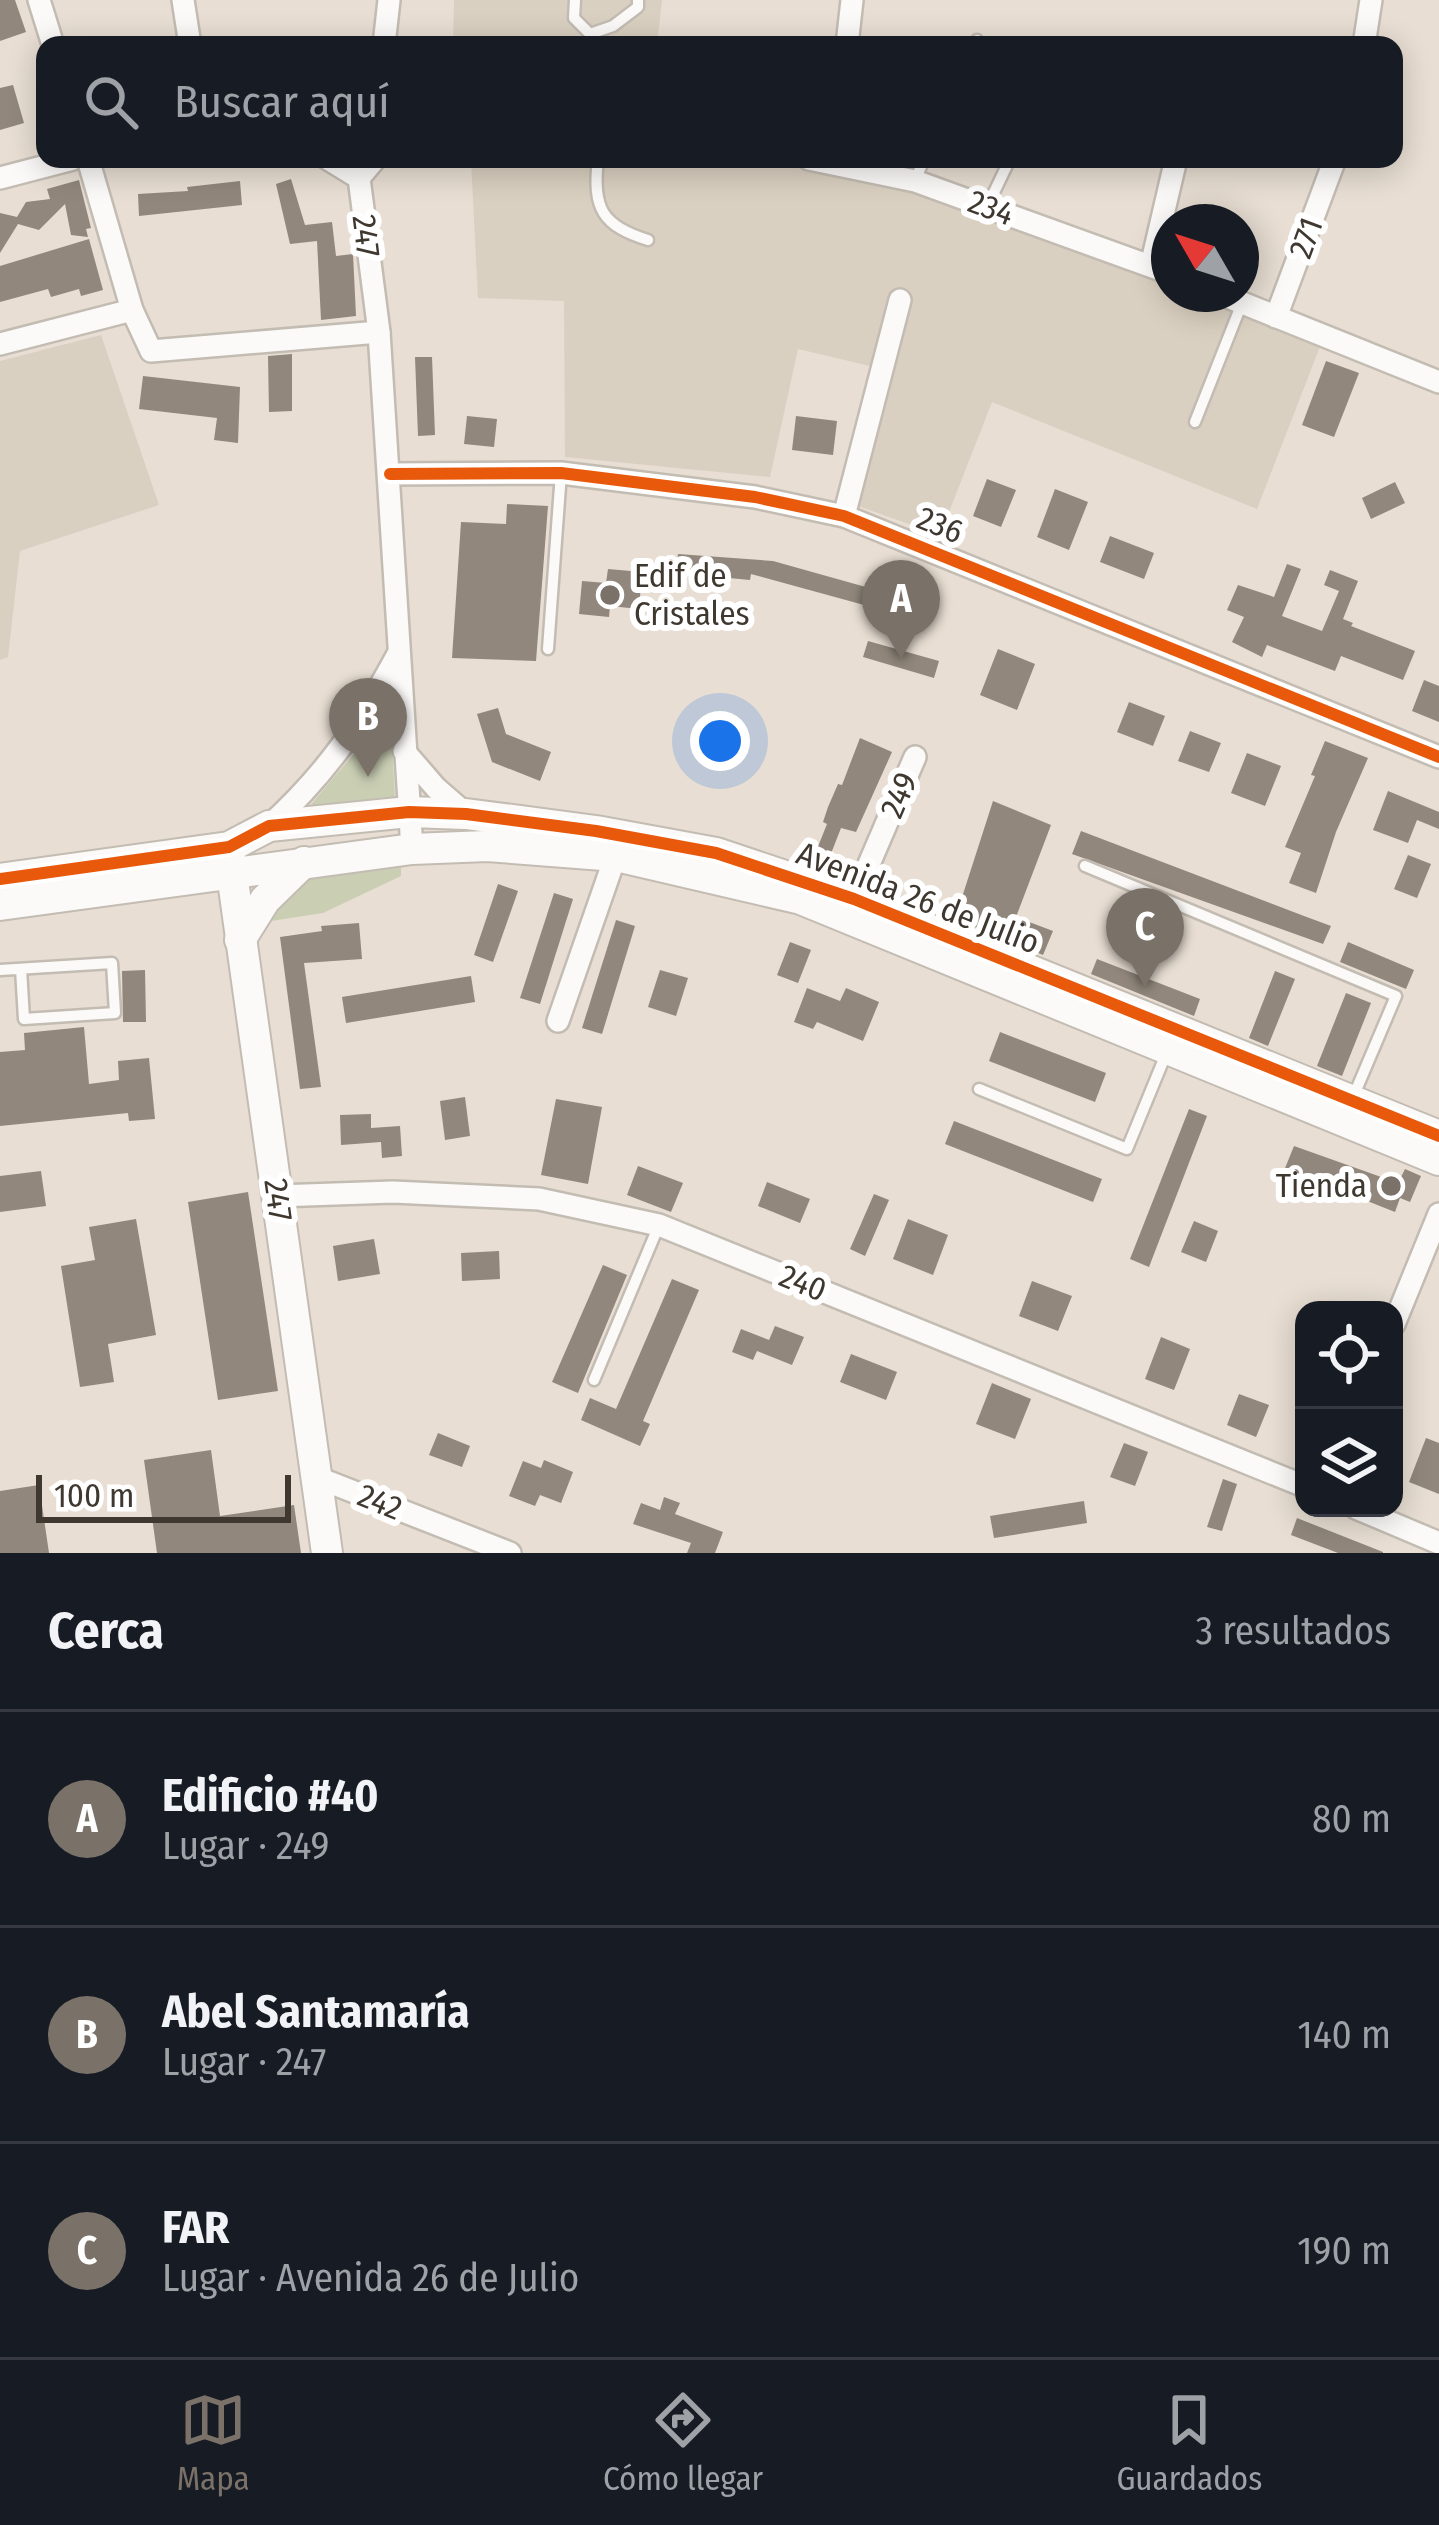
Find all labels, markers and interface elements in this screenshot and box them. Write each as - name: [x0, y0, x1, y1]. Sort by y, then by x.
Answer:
- search box: [36, 36, 1403, 168]
- icon: search: [78, 69, 144, 135]
- text: Buscar aquí: [174, 75, 390, 129]
- street label: 234: [963, 181, 1019, 235]
- north arrow: [1151, 204, 1259, 312]
- street label: 247: [344, 212, 388, 260]
- street label: 271: [1280, 212, 1332, 264]
- street label: 236: [911, 498, 969, 552]
- place label: Edif de Cristales: [634, 556, 750, 634]
- pin: A: [862, 560, 940, 659]
- marker: Edif de Cristales: [597, 582, 623, 608]
- pin: B: [329, 678, 407, 777]
- your location: [690, 711, 750, 771]
- street label: 249: [872, 766, 926, 824]
- street label: Avenida 26 de Julio: [791, 833, 1045, 963]
- pin: C: [1106, 888, 1184, 987]
- place label: Tienda: [1276, 1166, 1367, 1206]
- marker: Tienda: [1378, 1173, 1404, 1199]
- street label: 247: [255, 1176, 301, 1224]
- street label: 240: [774, 1256, 832, 1310]
- map controls: [1295, 1301, 1403, 1517]
- button: locate: [1295, 1301, 1403, 1409]
- button: layers: [1295, 1409, 1403, 1517]
- scale bar: [36, 1469, 291, 1522]
- street label: 242: [352, 1475, 408, 1529]
- text: 100 m: [54, 1476, 134, 1516]
- text: Cerca: [48, 1600, 164, 1662]
- text: 3 resultados: [1195, 1608, 1391, 1654]
- text: Edificio #40: [162, 1769, 379, 1823]
- text: A: [76, 1796, 98, 1842]
- text: 80 m: [1312, 1796, 1391, 1842]
- text: Lugar · 249: [162, 1823, 330, 1869]
- text: Abel Santamaría: [162, 1985, 470, 2039]
- text: B: [76, 2012, 98, 2058]
- text: 140 m: [1297, 2012, 1391, 2058]
- text: Lugar · 247: [162, 2039, 326, 2085]
- text: FAR: [162, 2201, 229, 2255]
- text: C: [77, 2228, 97, 2274]
- text: 190 m: [1297, 2228, 1391, 2274]
- text: Lugar · Avenida 26 de Julio: [162, 2255, 579, 2301]
- tab: Mapa: [177, 2387, 250, 2499]
- tab: Cómo llegar: [603, 2387, 763, 2499]
- tab: Guardados: [1116, 2387, 1262, 2499]

